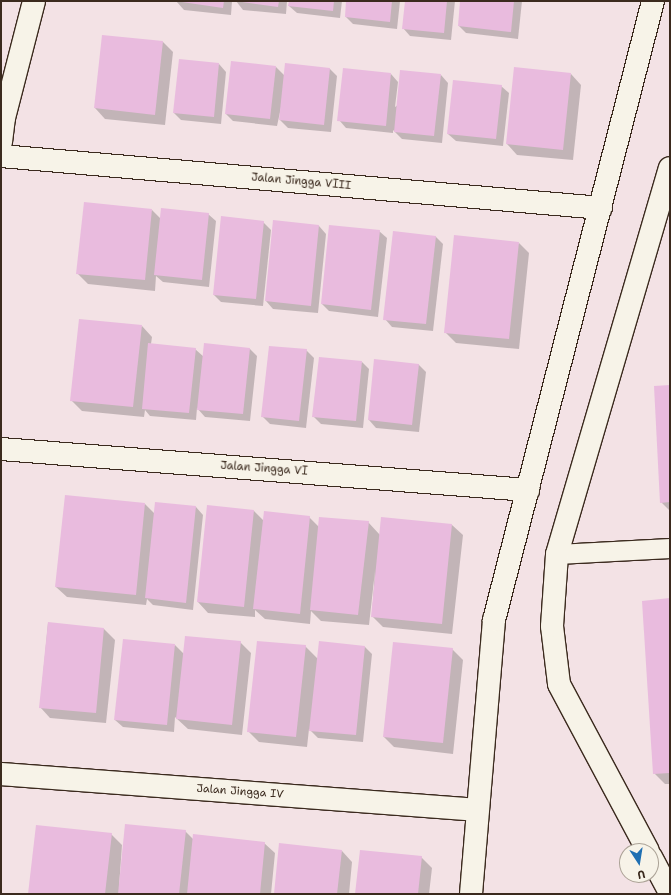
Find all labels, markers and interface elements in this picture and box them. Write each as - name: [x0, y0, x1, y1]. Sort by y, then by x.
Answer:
- street label: Jalan Jingga VIII: [251, 171, 351, 193]
- street label: Jalan Jingga VI: [220, 459, 308, 479]
- street label: Jalan Jingga IV: [196, 782, 284, 802]
- north arrow: [619, 843, 659, 883]
- text: U: [636, 866, 647, 882]

